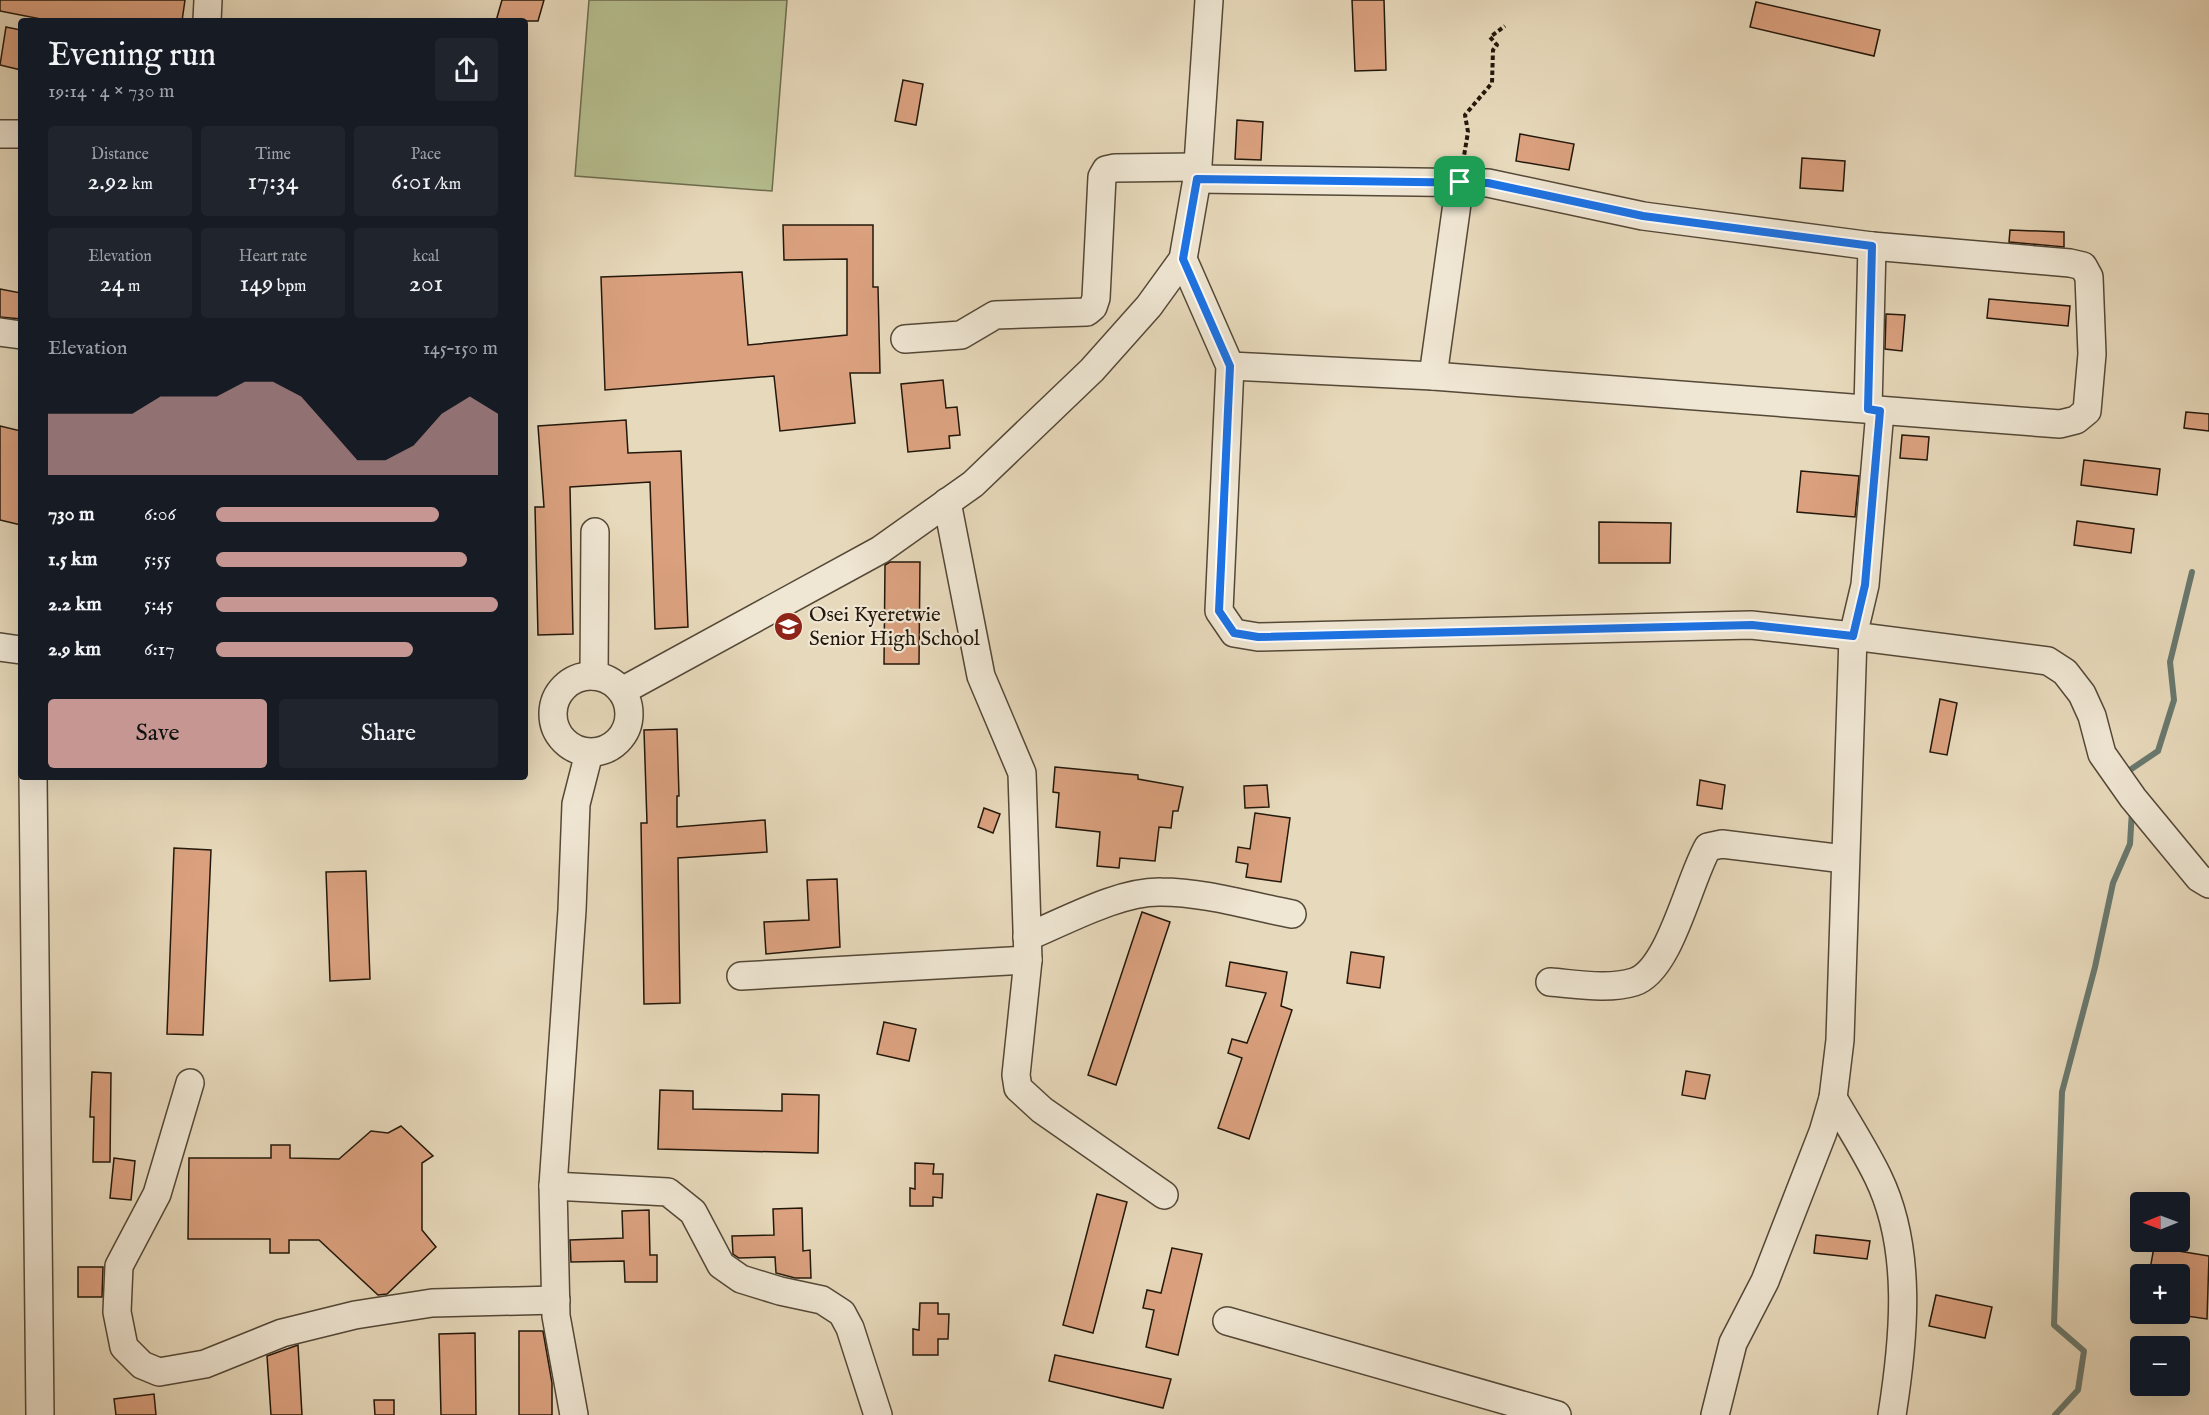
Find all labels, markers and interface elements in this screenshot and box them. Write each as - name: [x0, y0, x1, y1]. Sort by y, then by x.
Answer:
- text: Evening run: [48, 35, 216, 77]
- button: share: [435, 38, 498, 101]
- text: 19:14 · 4 × 730 m: [48, 79, 174, 104]
- text: Distance: [91, 145, 149, 165]
- text: Time: [255, 145, 291, 165]
- text: Pace: [411, 145, 441, 165]
- pin: [1434, 156, 1485, 207]
- text: 2.92: [87, 165, 128, 198]
- text: 17:34: [247, 165, 299, 198]
- text: 6:01: [391, 165, 431, 198]
- icon: arrive: [1443, 165, 1476, 198]
- text: km: [128, 175, 153, 195]
- text: /km: [431, 175, 461, 195]
- text: Elevation: [88, 247, 152, 267]
- text: Heart rate: [239, 247, 307, 267]
- text: kcal: [413, 247, 439, 267]
- text: 24: [100, 267, 125, 300]
- text: 149: [240, 267, 273, 300]
- text: 201: [409, 267, 443, 300]
- text: m: [125, 277, 140, 297]
- text: bpm: [273, 277, 306, 297]
- text: Elevation: [48, 336, 127, 361]
- text: 145–150 m: [423, 336, 498, 361]
- text: 730 m: [48, 502, 94, 527]
- text: 6:06: [144, 502, 176, 527]
- text: 1.5 km: [48, 547, 98, 572]
- text: 5:55: [144, 547, 171, 572]
- text: 2.2 km: [48, 592, 102, 617]
- text: 5:45: [144, 592, 174, 617]
- place label: Osei Kyeretwie Senior High School: [809, 602, 980, 653]
- school or university icon: Osei Kyeretwie Senior High School: [772, 610, 804, 642]
- text: 2.9 km: [48, 637, 101, 662]
- text: 6:17: [144, 637, 175, 662]
- button: Save: [48, 699, 267, 768]
- button: Share: [279, 699, 498, 768]
- north arrow: [2130, 1192, 2190, 1252]
- map controls: [2130, 1192, 2190, 1396]
- button: +: [2130, 1264, 2190, 1324]
- button: −: [2130, 1336, 2190, 1396]

